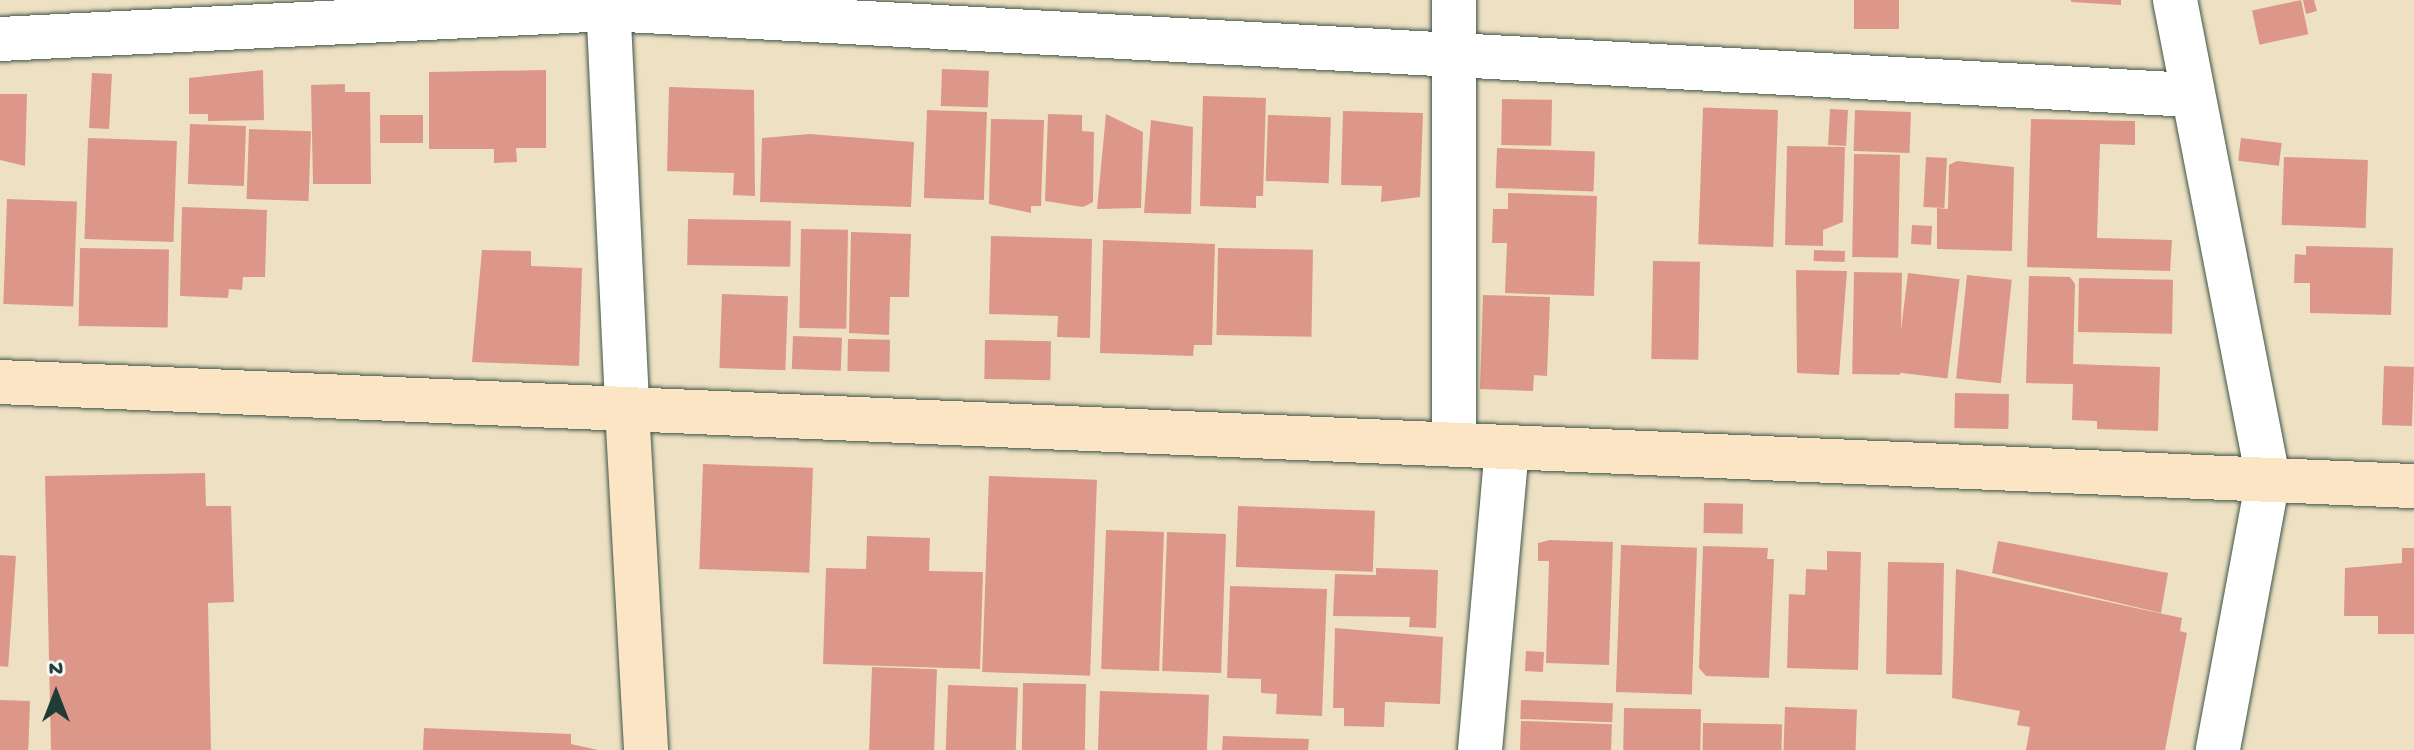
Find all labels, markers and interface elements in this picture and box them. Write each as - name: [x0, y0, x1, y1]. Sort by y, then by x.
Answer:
- north arrow: [16, 654, 96, 734]
- text: N: [49, 657, 63, 683]

